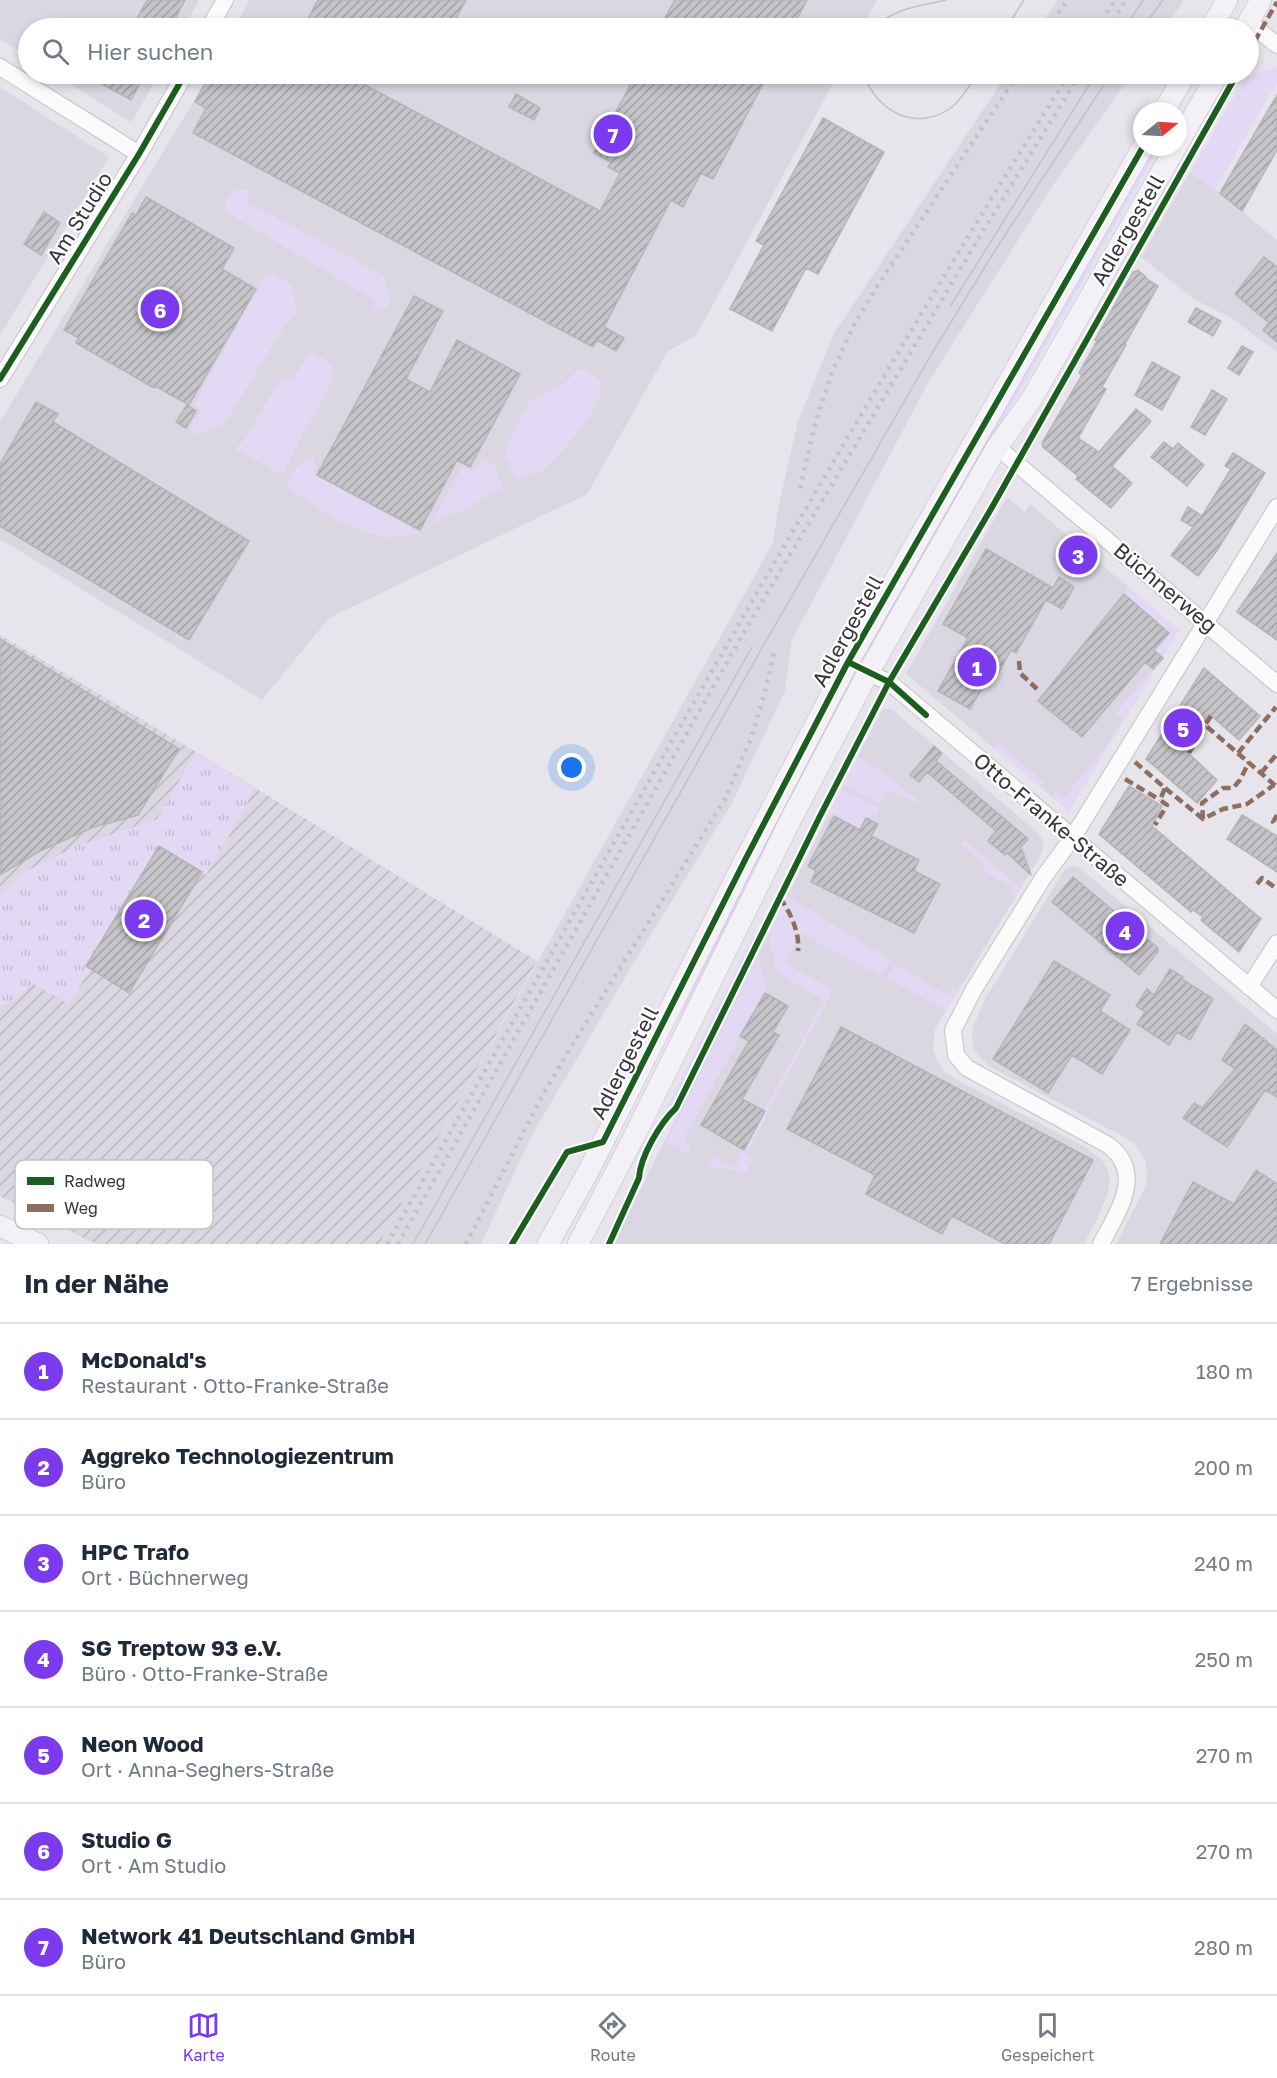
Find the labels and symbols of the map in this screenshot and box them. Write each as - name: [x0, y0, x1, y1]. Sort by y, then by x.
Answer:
- north arrow: [1133, 102, 1187, 156]
- pin: 7: [594, 112, 632, 156]
- street label: Am Studio: [41, 167, 118, 268]
- street label: Adlergestell: [1085, 169, 1169, 290]
- pin: 6: [140, 286, 180, 332]
- pin: 3: [1058, 532, 1098, 578]
- street label: Büchnerweg: [1109, 537, 1223, 638]
- street label: Adlergestell: [806, 570, 888, 691]
- pin: 1: [958, 644, 996, 690]
- pin: 5: [1164, 706, 1202, 750]
- street label: Otto-Franke-Straße: [969, 747, 1135, 892]
- your location: [557, 753, 586, 782]
- pin: 2: [124, 896, 164, 942]
- pin: 4: [1106, 908, 1144, 954]
- street label: Adlergestell: [584, 1002, 664, 1124]
- legend: [15, 1160, 213, 1229]
- text: Radweg: [64, 1171, 126, 1191]
- text: Weg: [64, 1198, 98, 1218]

